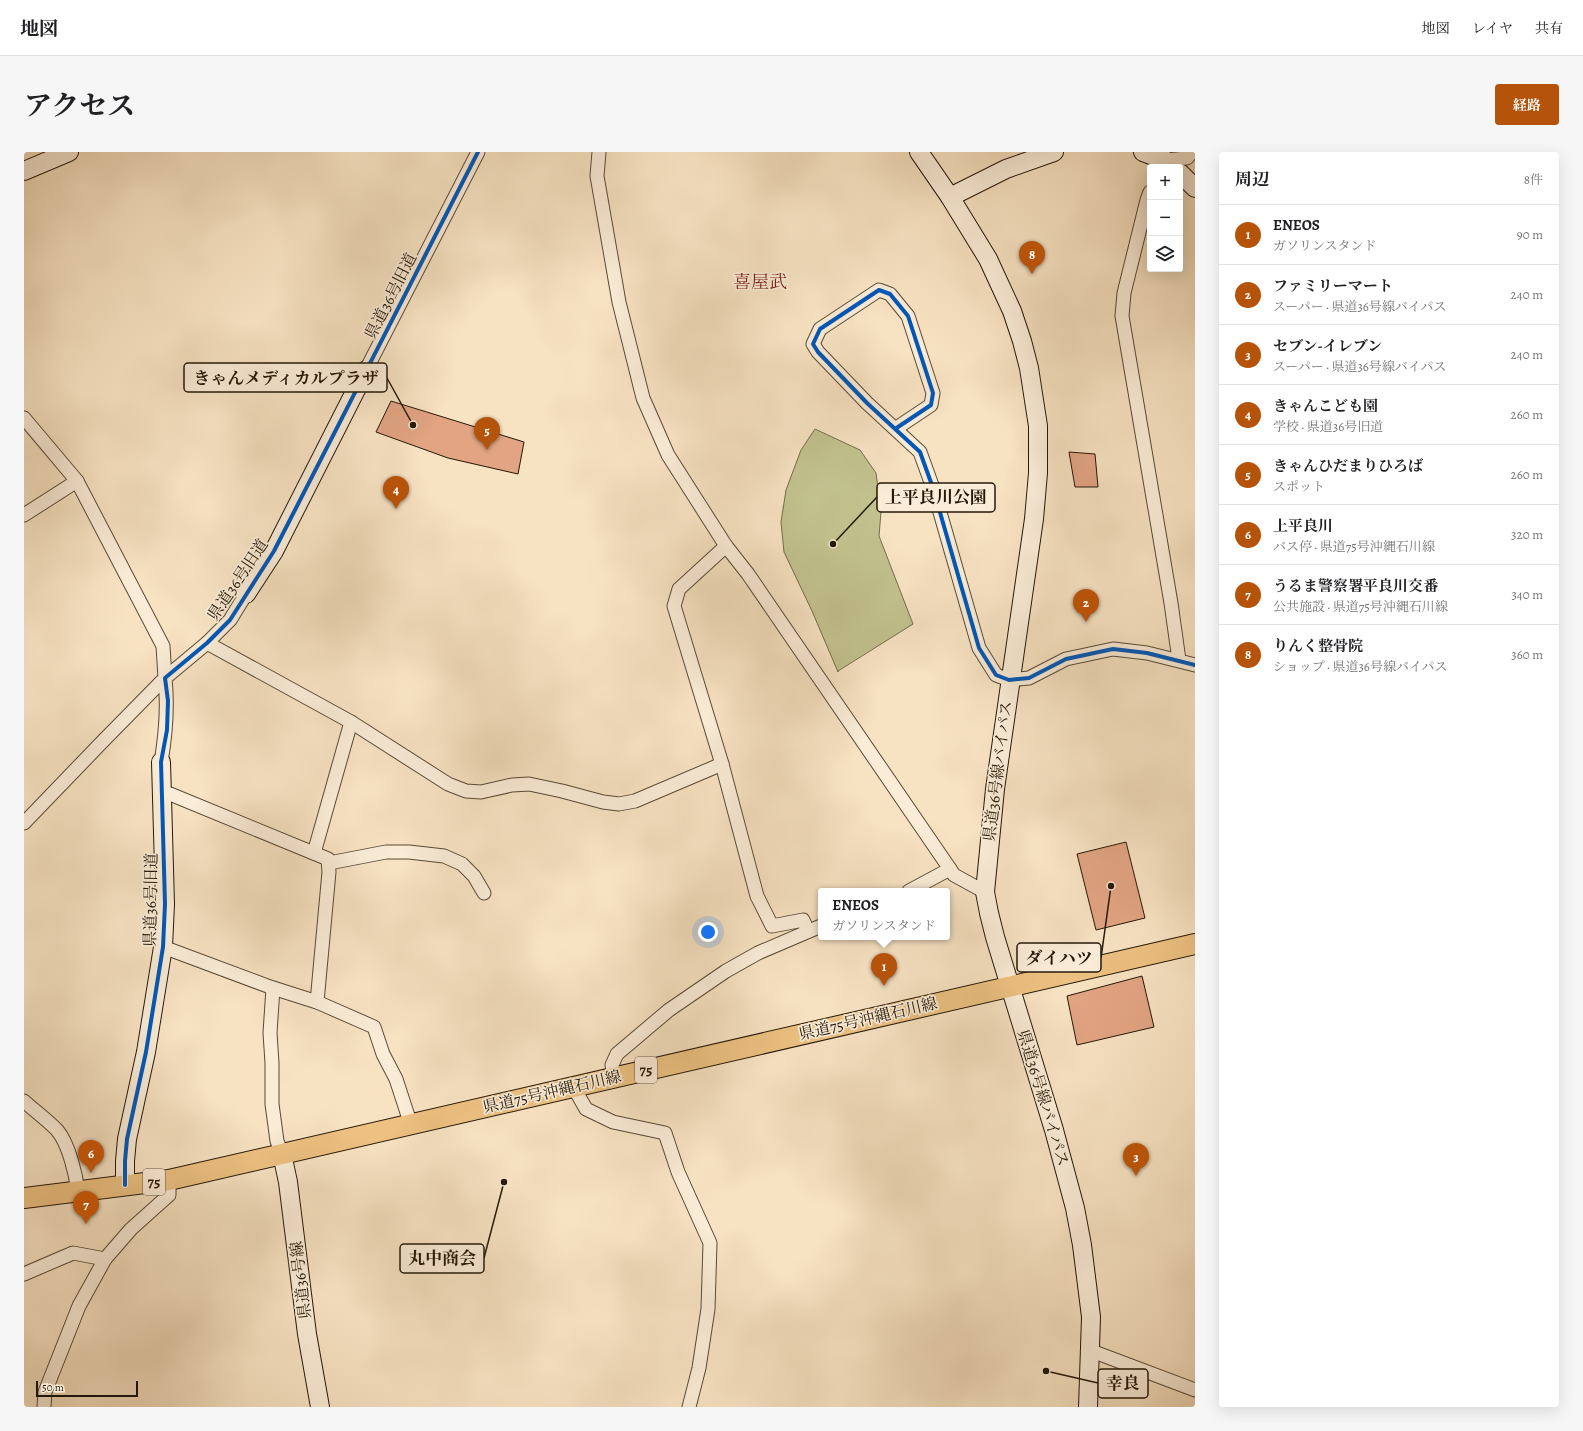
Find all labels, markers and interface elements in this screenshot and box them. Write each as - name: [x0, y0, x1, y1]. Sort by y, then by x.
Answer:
- text: 地図: [20, 16, 58, 42]
- text: 地図: [1422, 19, 1450, 38]
- text: レイヤ: [1472, 19, 1513, 38]
- text: 共有: [1535, 19, 1563, 38]
- button: 経路: [1495, 84, 1559, 125]
- text: アクセス: [24, 87, 135, 125]
- map controls: [1147, 164, 1183, 272]
- button: +: [1147, 164, 1183, 200]
- text: 周辺: [1235, 168, 1269, 191]
- text: 8件: [1524, 171, 1543, 188]
- button: −: [1147, 200, 1183, 236]
- text: ENEOS: [1273, 215, 1320, 235]
- text: 1: [1246, 226, 1250, 243]
- text: 90 m: [1517, 226, 1543, 243]
- button: layers: [1147, 236, 1183, 272]
- text: ガソリンスタンド: [1273, 237, 1377, 254]
- pin: 8: [1019, 241, 1045, 274]
- street label: 県道36号旧道: [360, 249, 422, 343]
- district label: 喜屋武: [733, 270, 787, 294]
- text: ファミリーマート: [1273, 276, 1393, 296]
- text: 2: [1245, 286, 1251, 303]
- text: 240 m: [1511, 286, 1543, 303]
- text: スーパー · 県道36号線バイパス: [1273, 298, 1447, 315]
- text: セブン-イレブン: [1273, 336, 1382, 356]
- text: 3: [1245, 346, 1251, 363]
- text: 240 m: [1511, 346, 1543, 363]
- text: スーパー · 県道36号線バイパス: [1273, 358, 1447, 375]
- callout: きゃんメディカルプラザ: [184, 363, 387, 392]
- text: きゃんメディカルプラザ: [193, 367, 379, 390]
- text: きゃんこども園: [1273, 396, 1378, 416]
- text: 4: [1245, 406, 1251, 423]
- text: 260 m: [1510, 406, 1543, 423]
- pin: 5: [474, 417, 500, 450]
- text: 学校 · 県道36号旧道: [1273, 418, 1383, 435]
- text: きゃんひだまりひろば: [1273, 456, 1423, 476]
- text: 5: [1245, 466, 1251, 483]
- text: 260 m: [1510, 466, 1543, 483]
- pin: 4: [383, 476, 409, 509]
- text: スポット: [1273, 478, 1325, 495]
- callout: 上平良川公園: [877, 483, 995, 512]
- text: 上平良川公園: [885, 486, 987, 509]
- text: 上平良川: [1273, 516, 1333, 536]
- text: 6: [1245, 526, 1251, 543]
- text: 320 m: [1511, 526, 1543, 543]
- street label: 県道36号旧道: [203, 535, 273, 625]
- text: バス停 · 県道75号沖縄石川線: [1273, 538, 1435, 555]
- text: うるま警察署平良川交番: [1273, 576, 1438, 596]
- text: 7: [1245, 586, 1251, 603]
- text: 340 m: [1511, 586, 1543, 603]
- pin: 2: [1073, 589, 1099, 622]
- text: 公共施設 · 県道75号沖縄石川線: [1273, 598, 1448, 615]
- text: りんく整骨院: [1273, 636, 1363, 656]
- text: 8: [1245, 646, 1251, 663]
- text: 360 m: [1511, 646, 1543, 663]
- text: ショップ · 県道36号線バイパス: [1273, 658, 1448, 675]
- street label: 県道36号線バイパス: [978, 699, 1018, 843]
- street label: 県道36号旧道: [139, 853, 163, 947]
- popup: [818, 888, 950, 940]
- text: ENEOS: [832, 895, 879, 915]
- text: ガソリンスタンド: [832, 917, 936, 934]
- your location: [698, 922, 718, 942]
- callout: ダイハツ: [1017, 943, 1101, 972]
- text: ダイハツ: [1025, 947, 1093, 970]
- pin: 1: [871, 953, 897, 986]
- street label: 県道75号沖縄石川線: [797, 992, 939, 1046]
- street label: 県道36号線バイパス: [1012, 1027, 1074, 1169]
- road number: 75: [635, 1057, 657, 1083]
- street label: 県道75号沖縄石川線: [481, 1065, 623, 1119]
- pin: 6: [78, 1140, 104, 1173]
- pin: 3: [1123, 1143, 1149, 1176]
- road number: 75: [143, 1169, 165, 1195]
- pin: 7: [73, 1191, 99, 1224]
- street label: 県道36号線: [285, 1240, 317, 1320]
- callout: 丸中商会: [400, 1244, 484, 1273]
- text: 丸中商会: [408, 1247, 476, 1270]
- callout: 幸良: [1098, 1369, 1148, 1398]
- text: 幸良: [1106, 1372, 1140, 1395]
- scale bar: [36, 1379, 138, 1398]
- text: 50 m: [42, 1380, 64, 1395]

